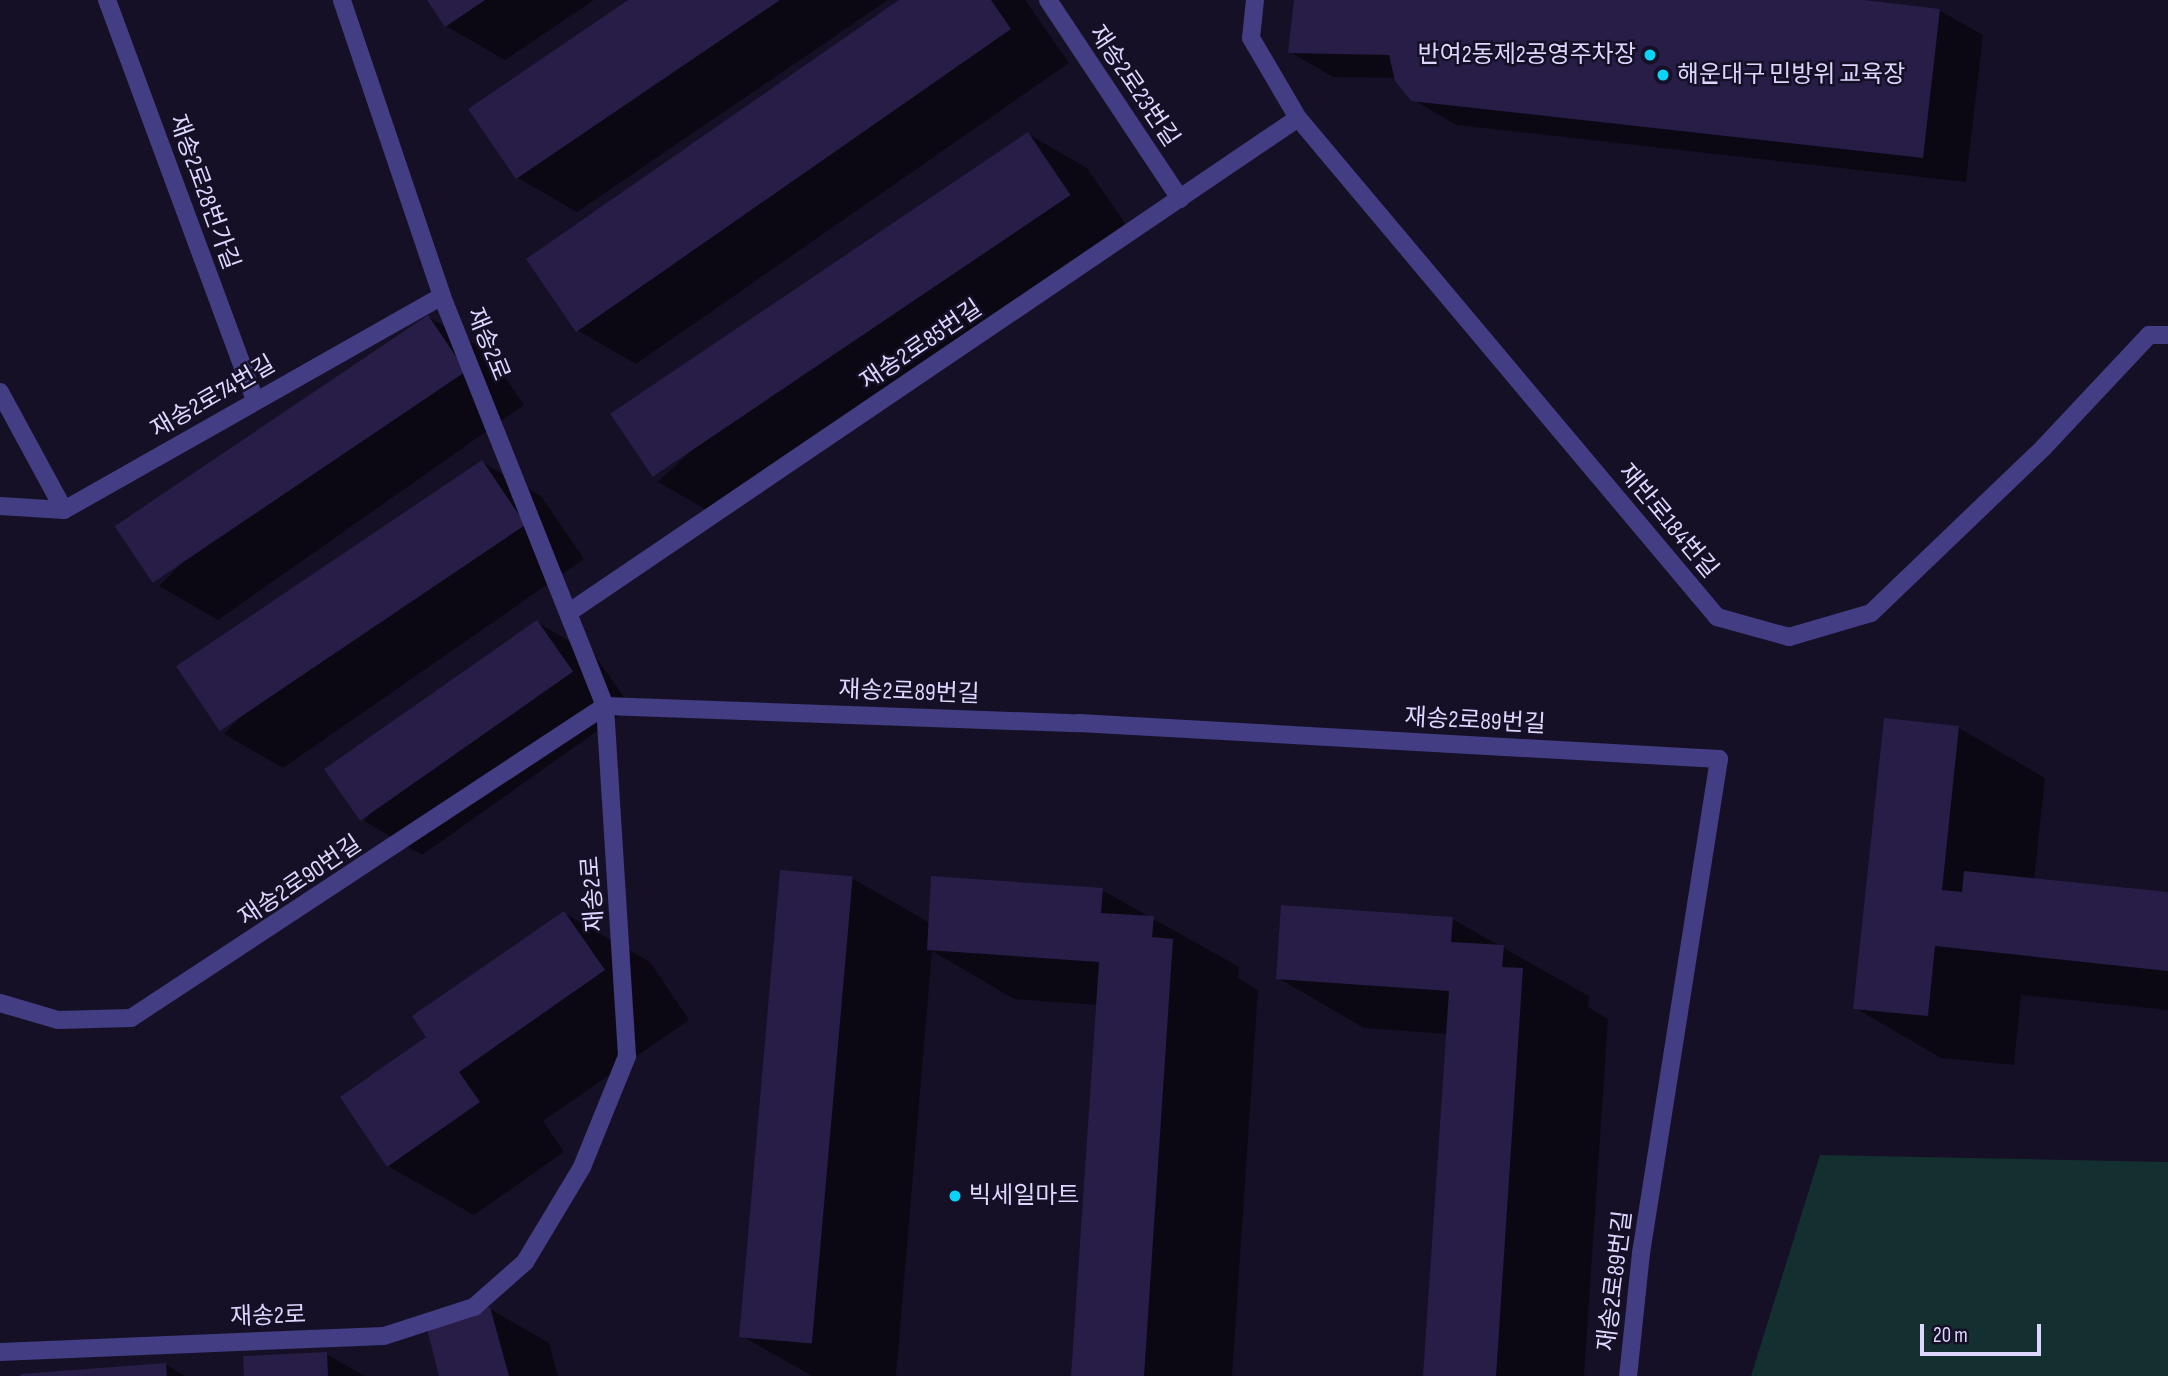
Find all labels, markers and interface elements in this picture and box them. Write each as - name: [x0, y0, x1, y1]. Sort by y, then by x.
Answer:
- street label: 재송2로23번길: [1083, 20, 1185, 152]
- place label: 반여2동제2공영주차장: [1418, 41, 1636, 69]
- marker: 반여2동제2공영주차장: [1642, 47, 1658, 63]
- place label: 해운대구 민방위 교육장: [1677, 61, 1905, 89]
- marker: 해운대구 민방위 교육장: [1655, 67, 1671, 83]
- street label: 재송2로28번가길: [163, 111, 245, 273]
- street label: 재송2로85번길: [855, 294, 987, 396]
- street label: 재송2로: [460, 303, 516, 385]
- street label: 재송2로74번길: [146, 350, 280, 444]
- street label: 재반로184번길: [1612, 458, 1724, 584]
- street label: 재송2로89번길: [838, 675, 980, 709]
- street label: 재송2로89번길: [1404, 703, 1546, 739]
- street label: 재송2로90번길: [233, 829, 367, 933]
- street label: 재송2로: [576, 855, 610, 933]
- place label: 빅세일마트: [969, 1182, 1079, 1210]
- marker: 빅세일마트: [947, 1188, 963, 1204]
- street label: 재송2로89번길: [1592, 1209, 1638, 1353]
- street label: 재송2로: [229, 1300, 307, 1332]
- scale bar: [1923, 1310, 2044, 1354]
- text: 20 m: [1933, 1323, 1968, 1348]

